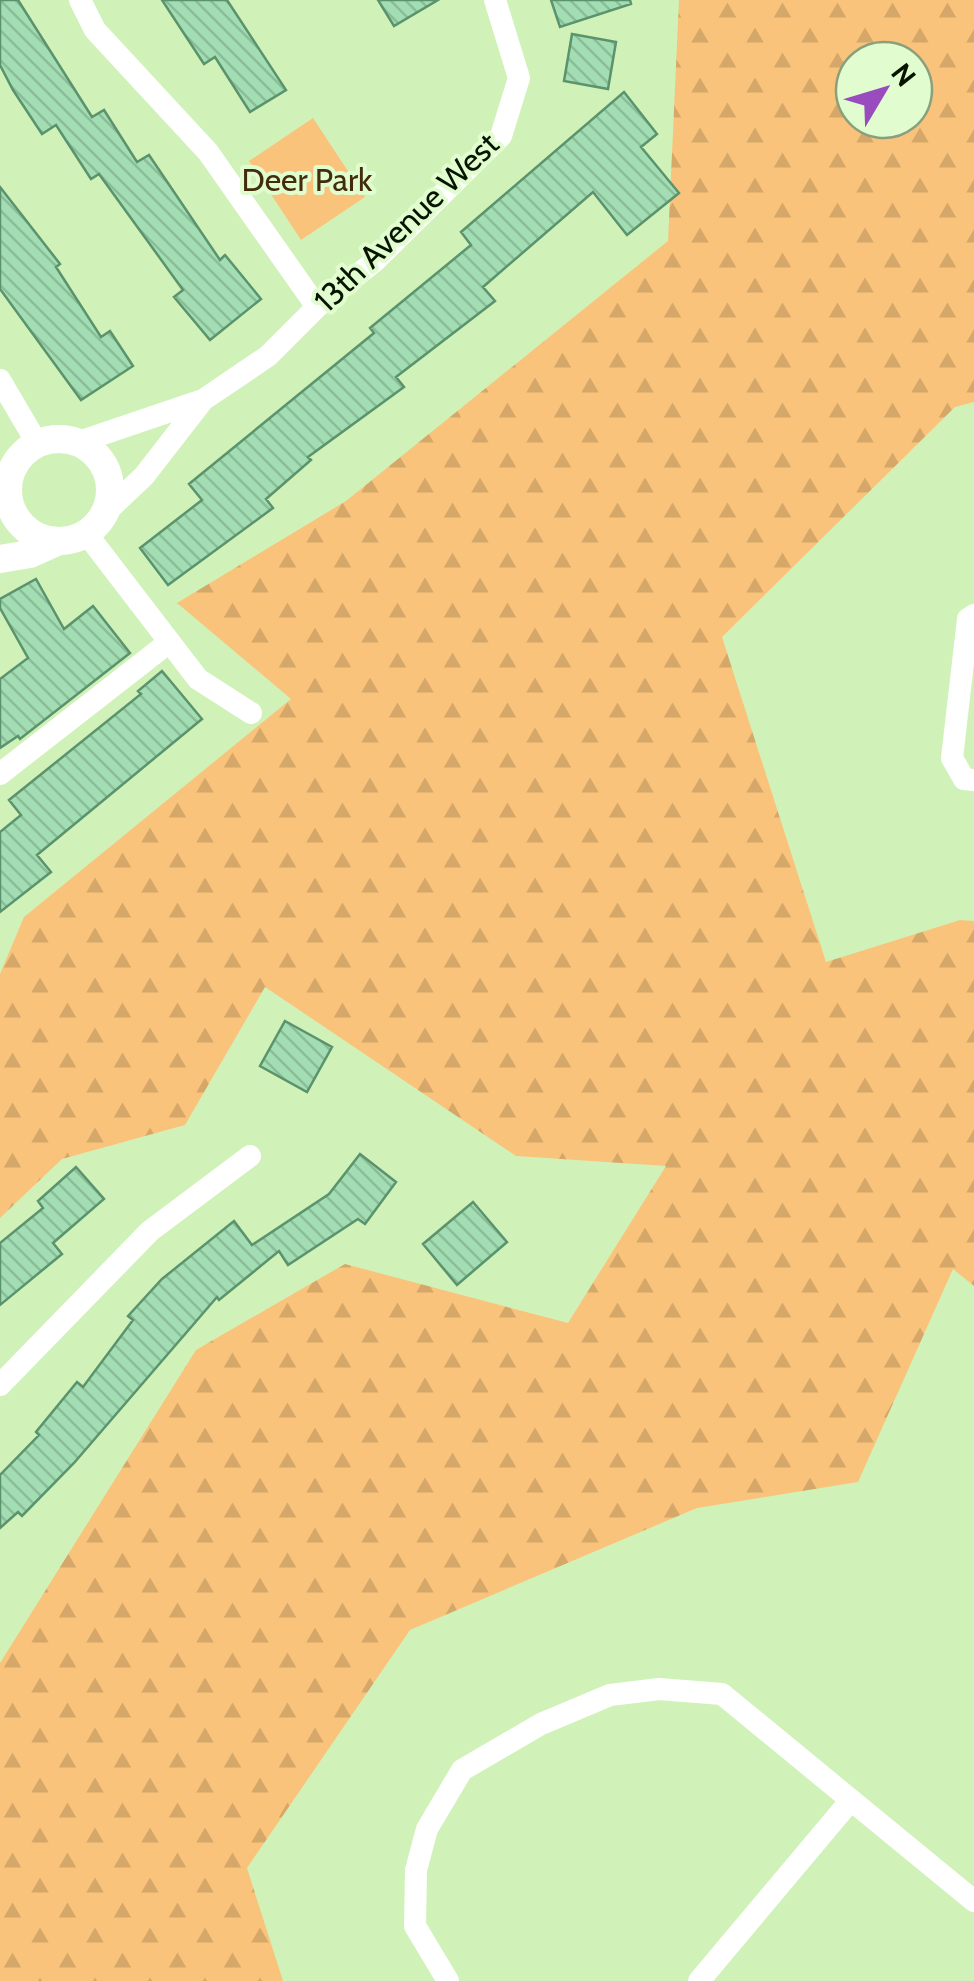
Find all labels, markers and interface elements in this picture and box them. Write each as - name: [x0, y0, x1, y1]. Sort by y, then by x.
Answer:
- north arrow: [834, 40, 934, 140]
- text: N: [884, 56, 923, 93]
- street label: 13th Avenue West: [306, 124, 506, 320]
- park label: Deer Park: [242, 160, 373, 199]

